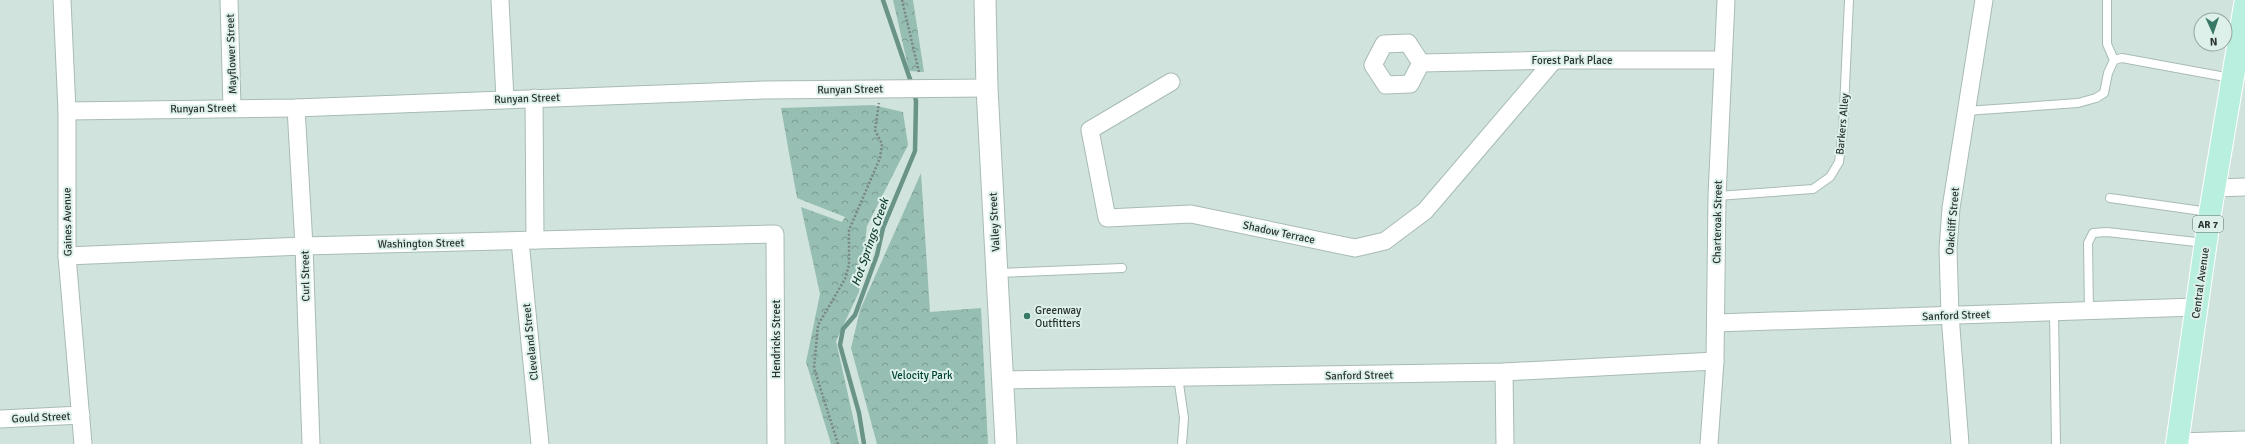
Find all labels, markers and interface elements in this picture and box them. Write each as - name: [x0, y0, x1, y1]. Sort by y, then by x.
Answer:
- north arrow: [2193, 12, 2233, 52]
- street label: Mayflower Street: [224, 13, 239, 94]
- text: N: [2209, 35, 2218, 48]
- street label: Forest Park Place: [1532, 54, 1612, 67]
- street label: Runyan Street: [817, 82, 883, 97]
- street label: Runyan Street: [494, 91, 560, 106]
- street label: Barkers Alley: [1833, 92, 1852, 155]
- street label: Runyan Street: [170, 101, 236, 116]
- street label: Charteroak Street: [1710, 180, 1725, 264]
- street label: Gaines Avenue: [60, 187, 75, 257]
- street label: Oakcliff Street: [1943, 187, 1962, 255]
- street label: Valley Street: [986, 192, 1003, 252]
- water label: Hot Springs Creek: [848, 195, 893, 288]
- road number: AR 7: [2193, 216, 2223, 232]
- street label: Shadow Terrace: [1242, 218, 1316, 247]
- street label: Washington Street: [378, 236, 465, 251]
- street label: Central Avenue: [2189, 247, 2212, 319]
- street label: Curl Street: [299, 250, 312, 302]
- street label: Hendricks Street: [770, 300, 783, 378]
- street label: Cleveland Street: [520, 303, 541, 381]
- place label: Greenway Outfitters: [1035, 304, 1082, 330]
- street label: Sanford Street: [1922, 308, 1990, 323]
- marker: Greenway Outfitters: [1022, 311, 1032, 321]
- street label: Sanford Street: [1325, 368, 1393, 383]
- park label: Velocity Park: [892, 369, 953, 382]
- street label: Gould Street: [11, 409, 71, 426]

